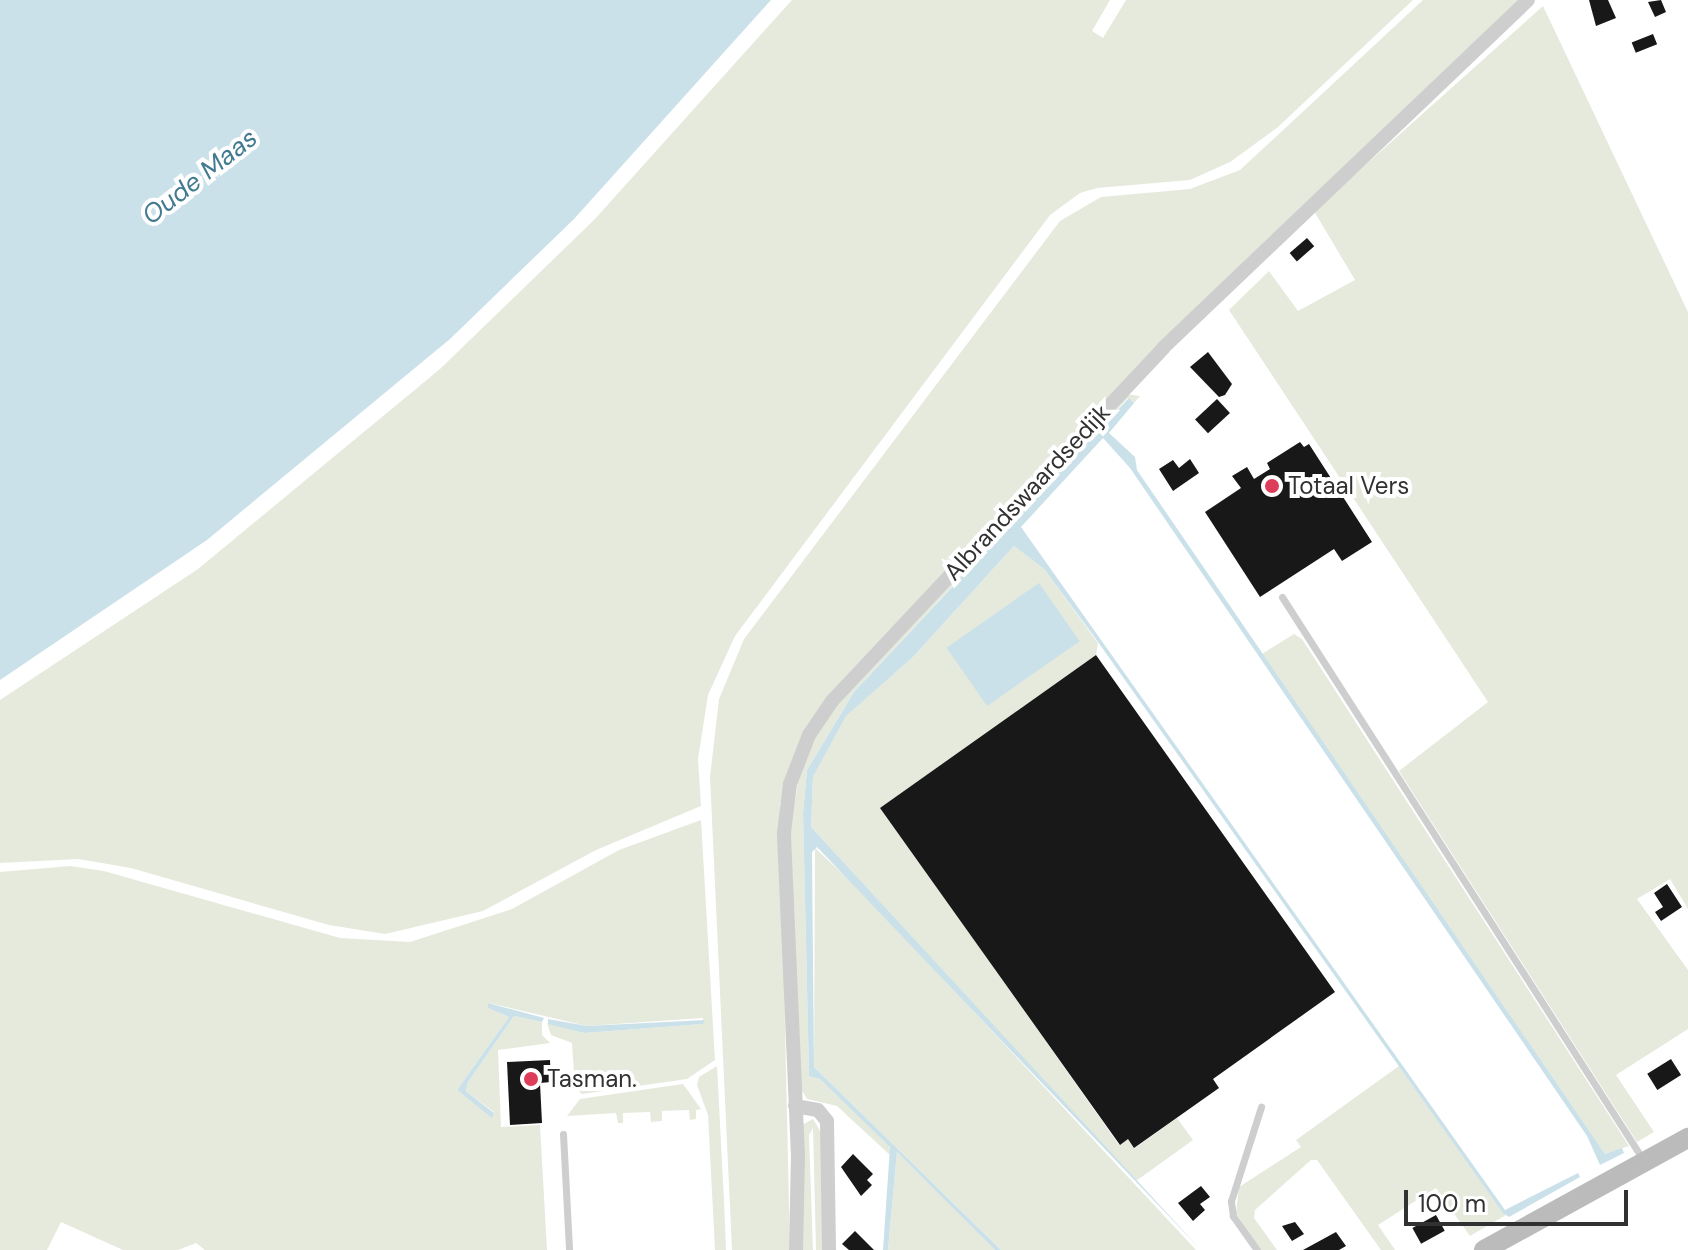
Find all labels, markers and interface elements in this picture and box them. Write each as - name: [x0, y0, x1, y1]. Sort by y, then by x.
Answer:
- water label: Oude Maas: [136, 122, 264, 232]
- street label: Albrandswaardsedijk: [938, 398, 1116, 586]
- place label: Totaal Vers: [1288, 472, 1409, 500]
- marker: Totaal Vers: [1263, 477, 1281, 495]
- place label: Tasman.: [547, 1065, 637, 1093]
- marker: Tasman.: [522, 1070, 540, 1088]
- scale bar: [1408, 1174, 1632, 1224]
- text: 100 m: [1418, 1188, 1486, 1219]

